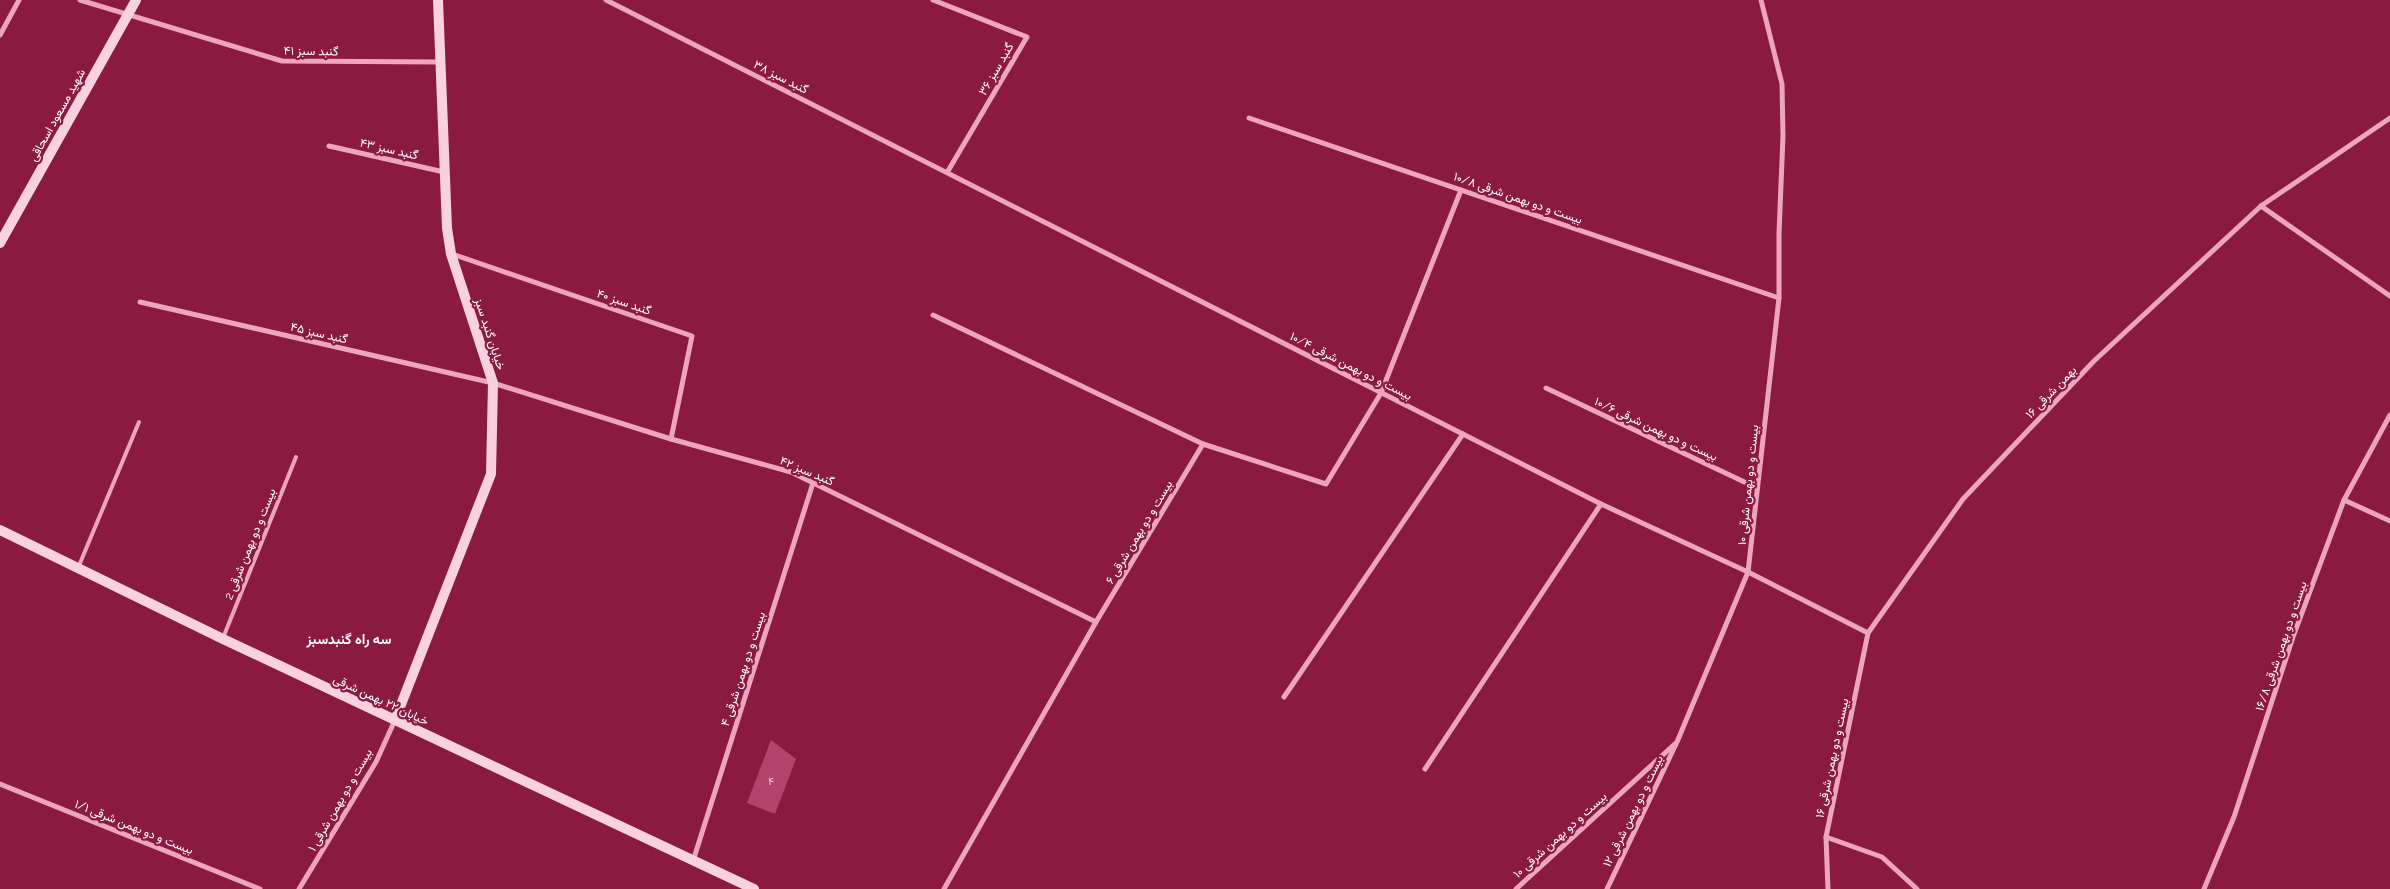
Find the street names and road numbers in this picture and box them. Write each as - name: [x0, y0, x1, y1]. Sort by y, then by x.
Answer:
- street label: گنبد سبز ۳۶: [975, 40, 1017, 98]
- street label: گنبد سبز ۴۱: [284, 44, 338, 59]
- street label: گنبد سبز ۳۸: [751, 57, 811, 98]
- street label: شهید مسعود اسحاقی: [26, 66, 89, 164]
- street label: گنبد سبز ۴۳: [358, 136, 419, 163]
- street label: بیست و دو بهمن شرقی ۱۰/۸: [1451, 169, 1584, 228]
- street label: گنبد سبز ۴۰: [595, 286, 653, 319]
- street label: خیابان گنبد سبز: [471, 295, 508, 372]
- street label: گنبد سبز ۴۵: [289, 320, 349, 347]
- street label: بیست و دو بهمن شرقی ۱۰/۴: [1287, 329, 1414, 404]
- street label: بهمن شرقی ۱۶: [2023, 363, 2080, 422]
- street label: بیست و دو بهمن شرقی ۱۰/۶: [1592, 394, 1720, 465]
- street label: بیست و دو بهمن شرقی ۱۰: [1735, 424, 1762, 546]
- street label: گنبد سبز ۴۲: [777, 453, 836, 490]
- street label: بیست و دو بهمن شرقی ۶: [1103, 478, 1176, 587]
- street label: بیست و دو بهمن شرقی 2: [221, 486, 280, 602]
- street label: بیست و دو بهمن شرقی ۱۶/۸: [2252, 579, 2311, 713]
- street label: بیست و دو بهمن شرقی ۴: [718, 610, 769, 728]
- street label: خیابان ۲۲ بهمن شرقی: [331, 672, 431, 729]
- street label: بیست و دو بهمن شرقی ۱۶: [1812, 697, 1852, 819]
- street label: بیست و دو بهمن شرقی ۱: [305, 746, 376, 854]
- street label: بیست و دو بهمن شرقی ۱۲: [1600, 753, 1667, 869]
- street label: بیست و دو بهمن شرقی ۱۰: [1510, 789, 1610, 881]
- street label: بیست و دو بهمن شرقی ۱/۱: [72, 797, 195, 858]

